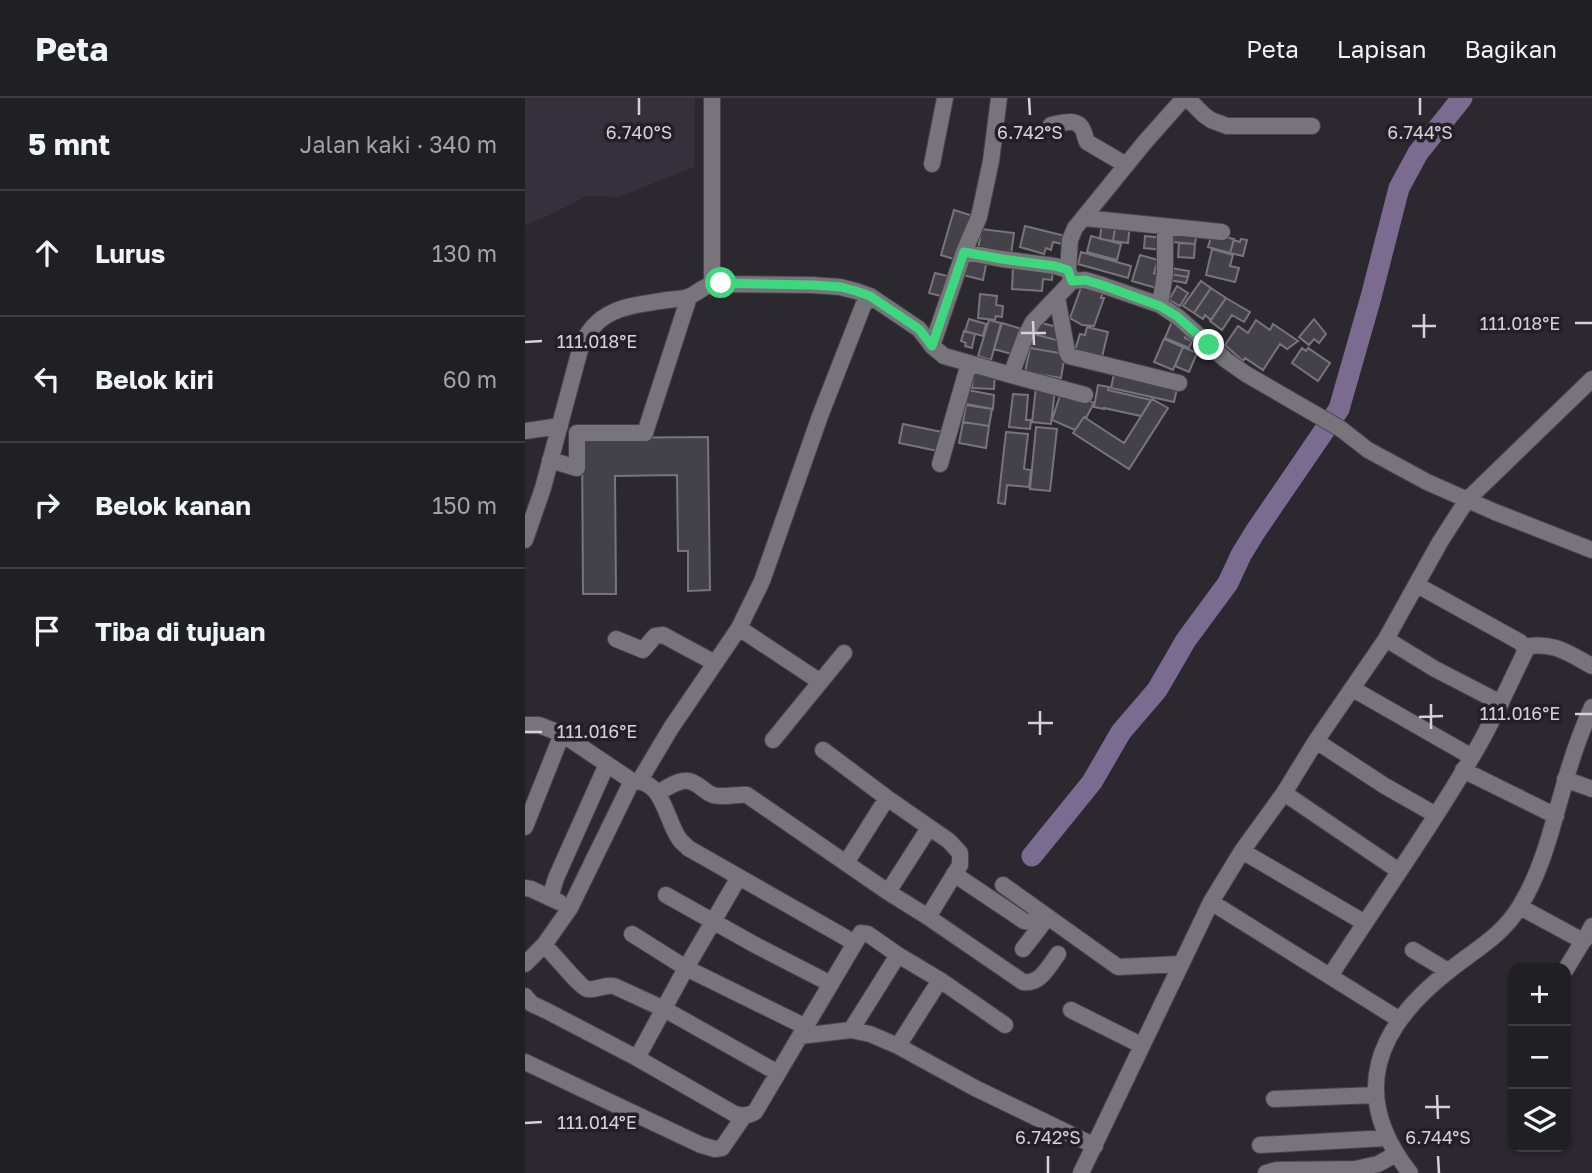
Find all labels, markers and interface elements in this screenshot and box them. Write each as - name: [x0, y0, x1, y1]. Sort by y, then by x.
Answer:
- text: Peta: [35, 29, 108, 68]
- text: Peta: [1246, 34, 1299, 63]
- text: Lapisan: [1337, 34, 1427, 63]
- text: Bagikan: [1465, 34, 1557, 63]
- text: 6.740°S: [606, 121, 672, 143]
- text: 6.742°S: [997, 121, 1063, 143]
- text: 6.744°S: [1387, 121, 1453, 143]
- text: 5 mnt: [28, 126, 110, 162]
- text: Jalan kaki · 340 m: [300, 130, 497, 158]
- icon: ahead: [28, 234, 66, 272]
- text: Lurus: [95, 238, 165, 269]
- text: 130 m: [432, 239, 497, 267]
- route start: [705, 267, 736, 298]
- text: 111.018°E: [1480, 312, 1560, 334]
- route end: [1193, 329, 1224, 360]
- text: 111.018°E: [557, 330, 637, 352]
- icon: left: [28, 360, 66, 398]
- text: Belok kiri: [95, 364, 214, 395]
- text: 60 m: [443, 365, 497, 393]
- icon: right: [28, 486, 66, 524]
- text: Belok kanan: [95, 490, 251, 521]
- text: 150 m: [432, 491, 497, 519]
- icon: arrive: [28, 612, 66, 650]
- text: Tiba di tujuan: [95, 616, 265, 647]
- text: 111.016°E: [1480, 702, 1560, 724]
- text: 111.016°E: [557, 720, 637, 742]
- map controls: [1508, 963, 1571, 1152]
- button: +: [1508, 963, 1571, 1026]
- button: −: [1508, 1026, 1571, 1089]
- button: layers: [1508, 1089, 1571, 1152]
- text: 111.014°E: [557, 1111, 637, 1133]
- text: 6.742°S: [1015, 1126, 1081, 1148]
- text: 6.744°S: [1405, 1126, 1471, 1148]

